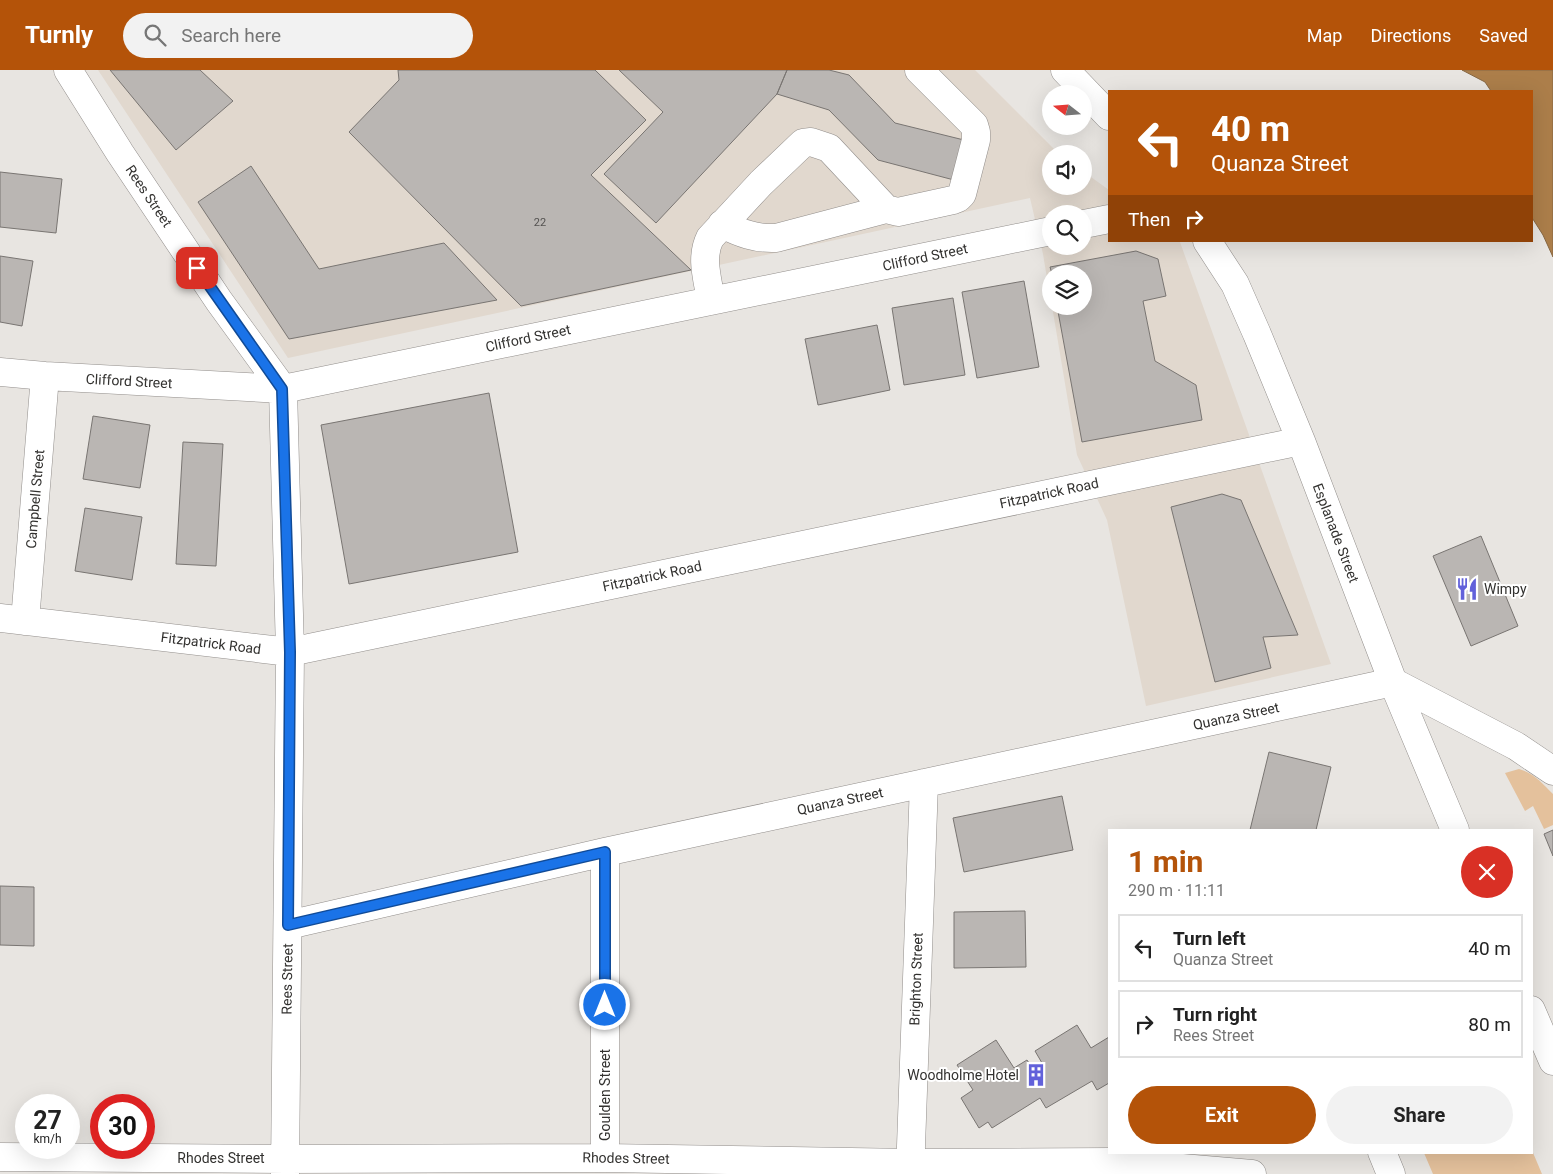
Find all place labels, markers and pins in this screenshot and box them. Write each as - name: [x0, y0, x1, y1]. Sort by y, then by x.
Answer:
- pin: [176, 247, 218, 289]
- restaurant icon: Wimpy: [1454, 576, 1480, 602]
- place label: Wimpy: [1484, 581, 1527, 597]
- building icon: Woodholme Hotel: [1023, 1062, 1049, 1088]
- place label: Woodholme Hotel: [907, 1067, 1019, 1083]

